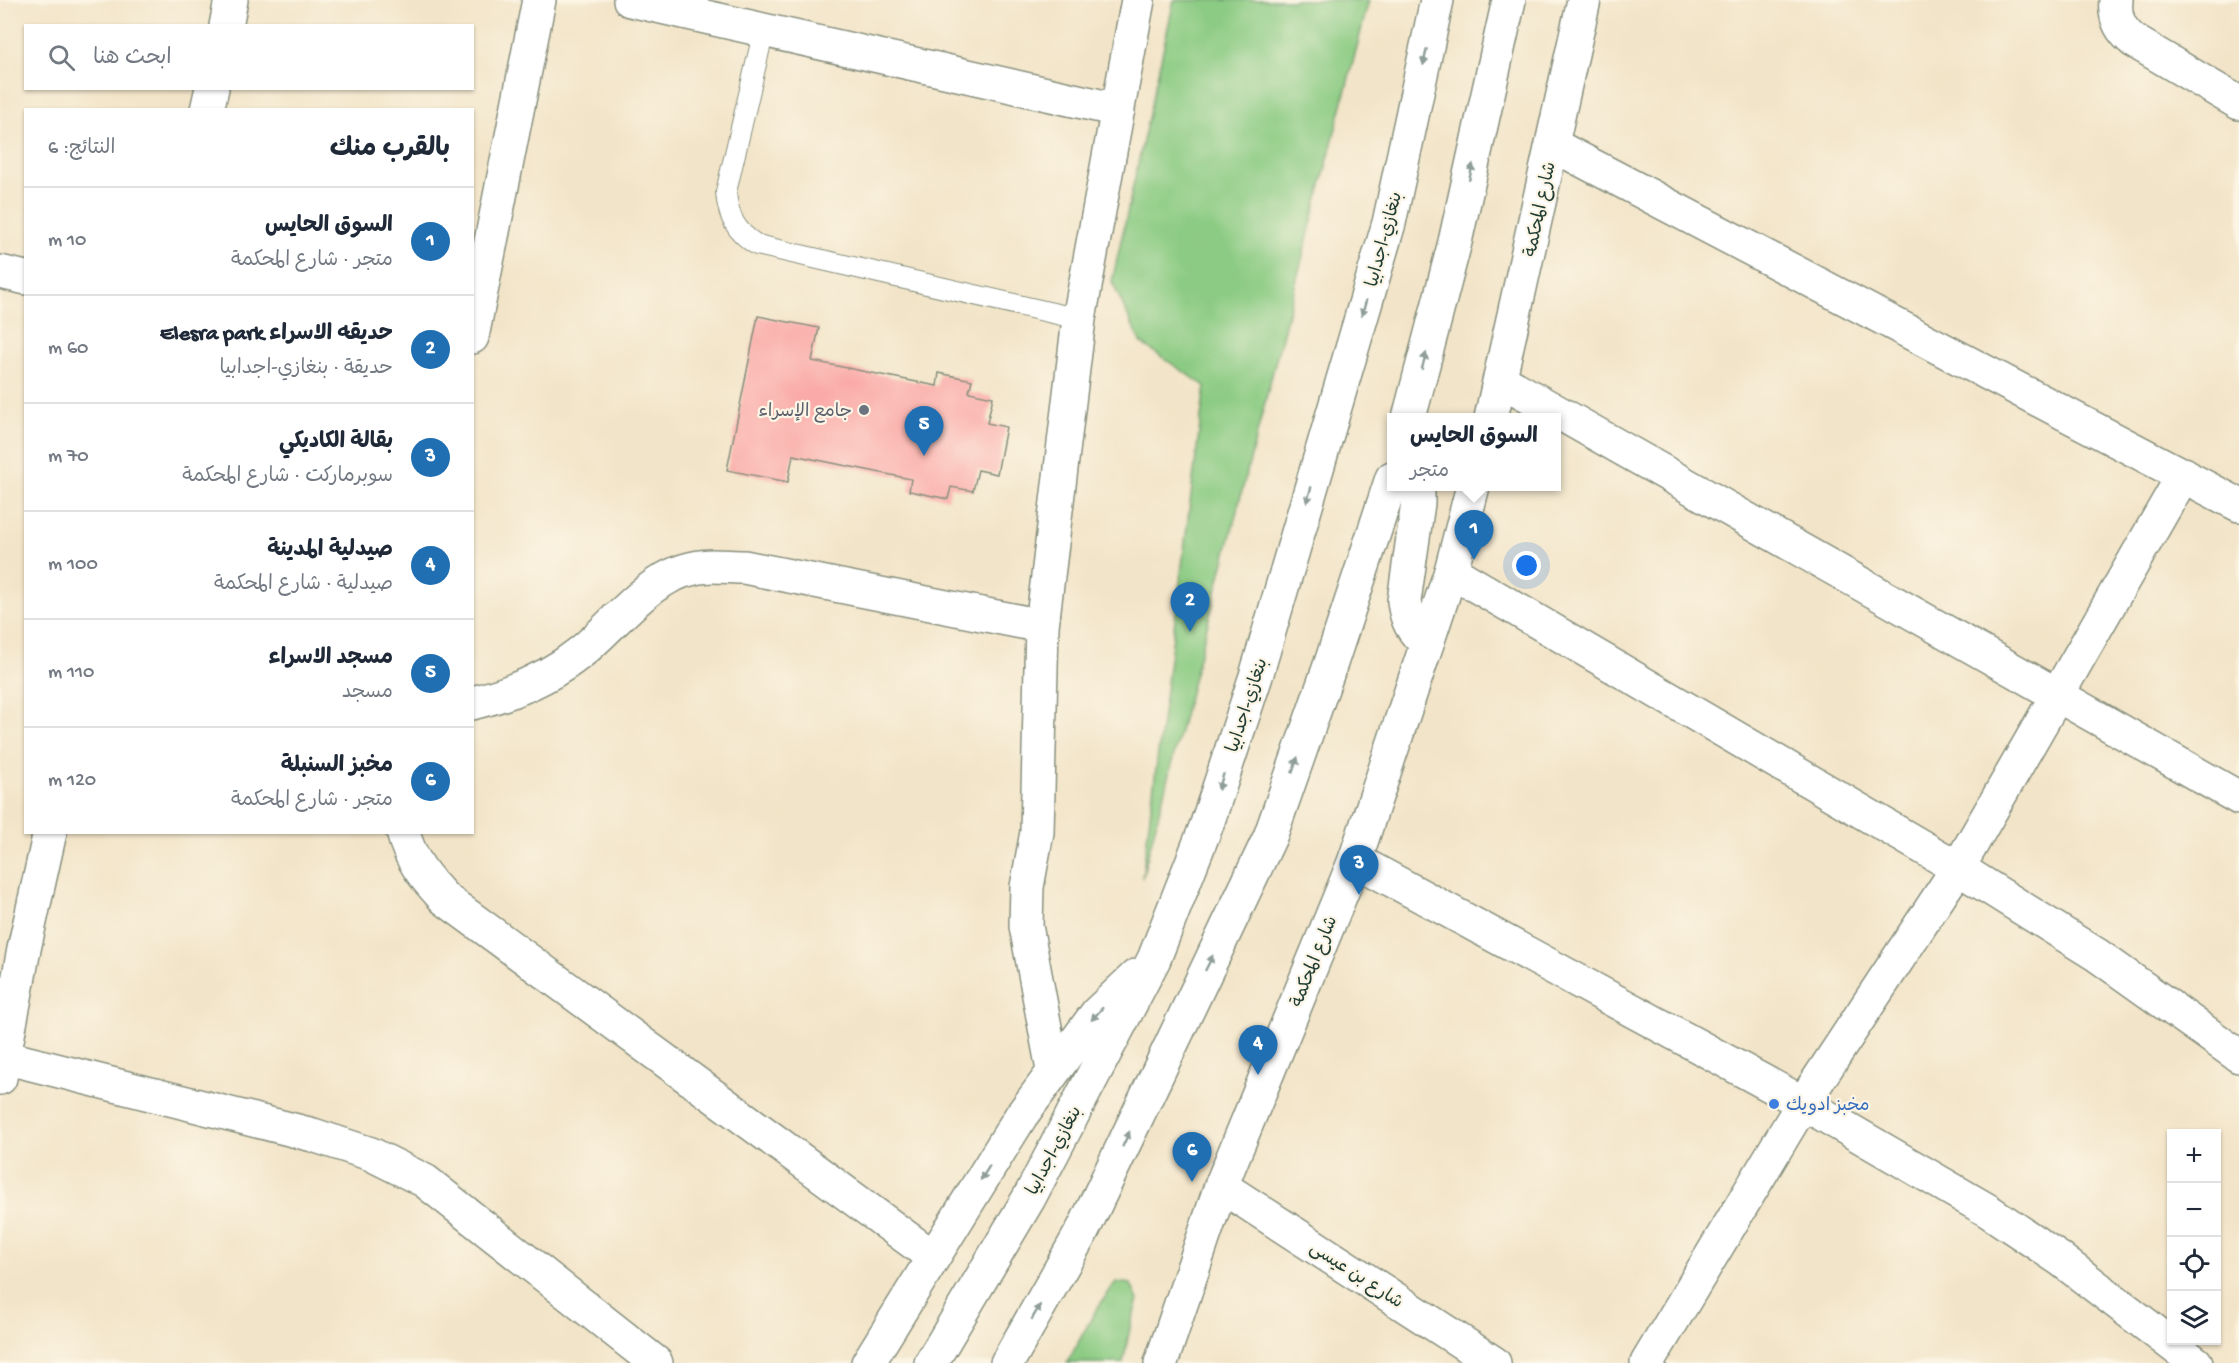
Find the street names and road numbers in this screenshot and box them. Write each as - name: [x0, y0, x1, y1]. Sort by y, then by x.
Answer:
- street label: شارع المحكمة: [1521, 160, 1562, 259]
- street label: بنغازي-اجدابيا: [1363, 190, 1408, 290]
- street label: بنغازي-اجدابيا: [1223, 656, 1273, 756]
- street label: شارع المحكمة: [1288, 913, 1343, 1011]
- street label: بنغازي-اجدابيا: [1023, 1103, 1087, 1199]
- street label: شارع بن عيسى: [1305, 1238, 1406, 1314]

